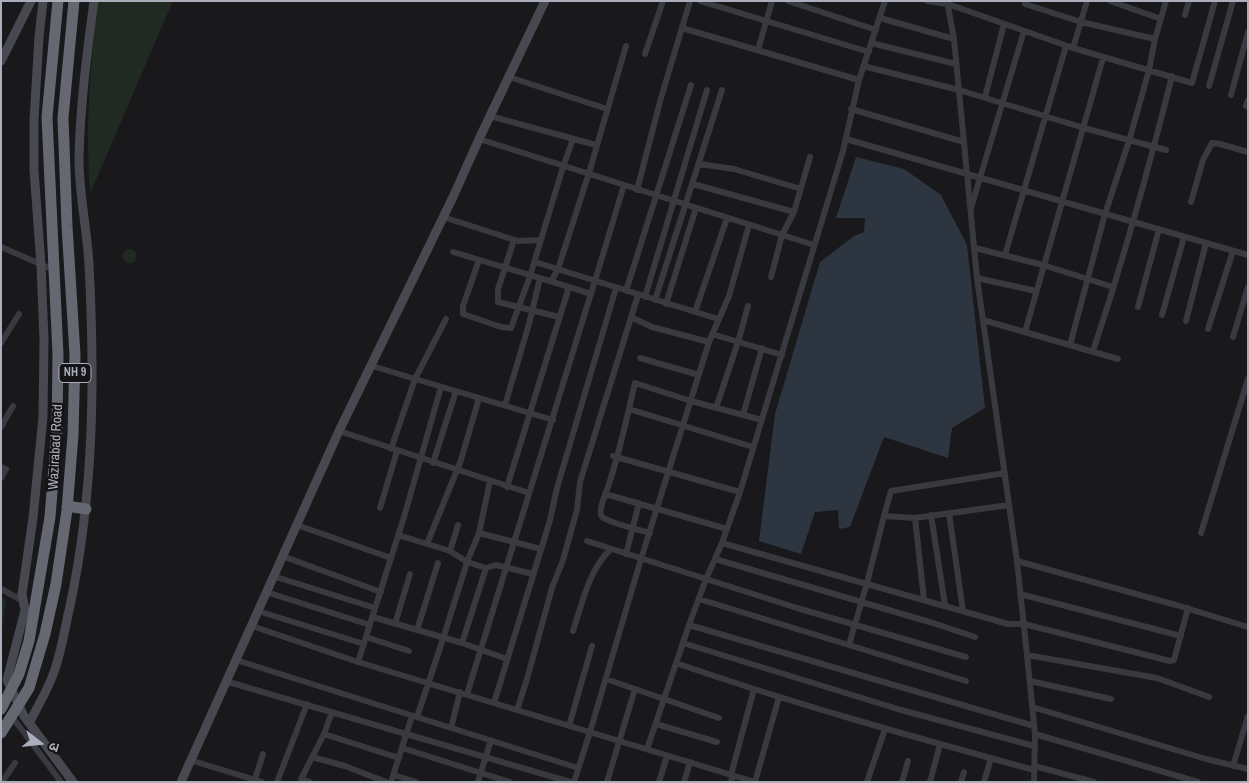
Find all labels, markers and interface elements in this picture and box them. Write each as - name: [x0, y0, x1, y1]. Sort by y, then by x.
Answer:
- road number: NH 9: [59, 363, 91, 382]
- street label: Wazirabad Road: [45, 404, 67, 490]
- north arrow: [15, 718, 65, 768]
- text: उ: [45, 741, 64, 754]

